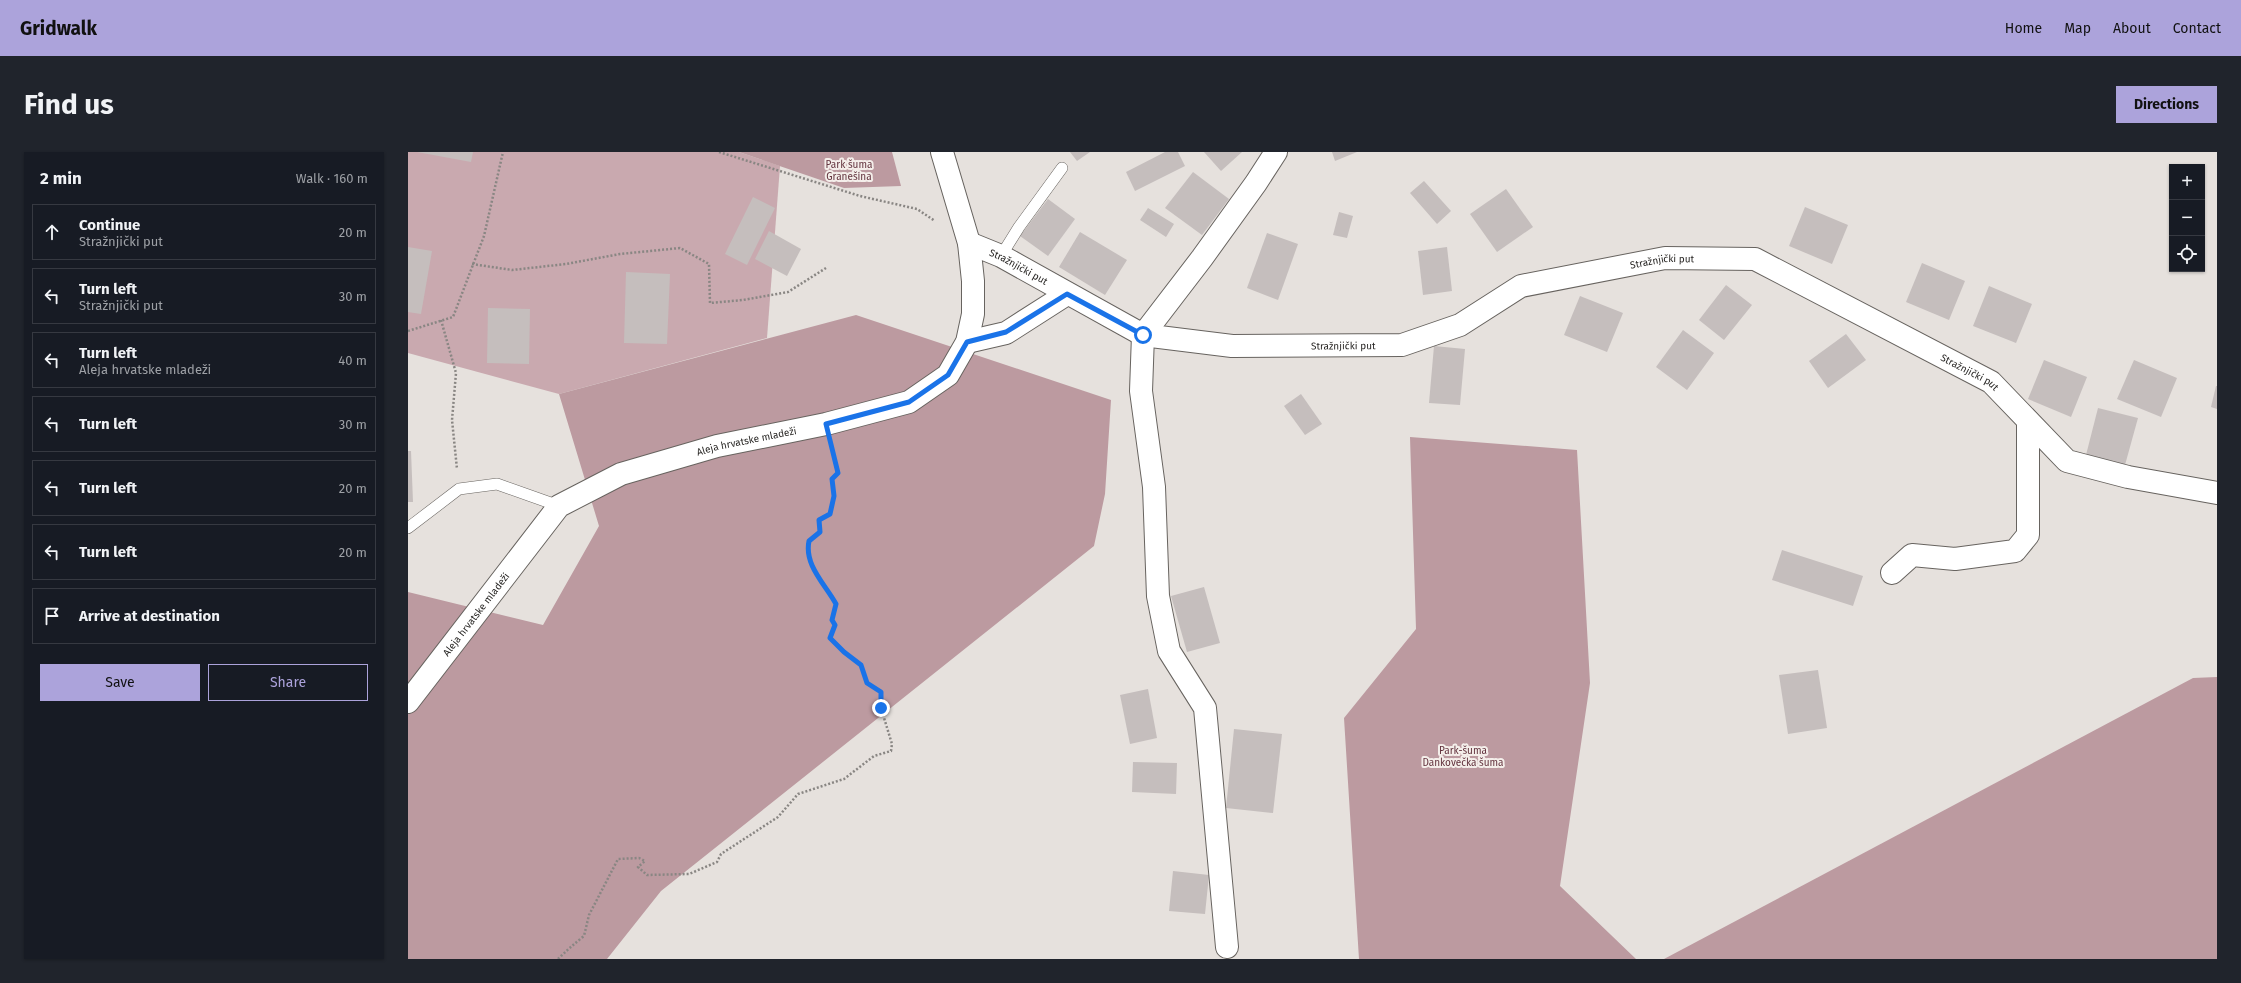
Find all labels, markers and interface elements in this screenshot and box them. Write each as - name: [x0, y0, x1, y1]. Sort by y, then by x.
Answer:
- text: Gridwalk: [20, 17, 97, 40]
- text: Home: [2005, 20, 2042, 37]
- text: Map: [2064, 20, 2091, 37]
- text: About: [2113, 20, 2151, 37]
- text: Contact: [2173, 20, 2221, 37]
- button: Directions: [2116, 86, 2217, 123]
- text: Find us: [24, 88, 114, 121]
- park label: Park šuma Granešina: [826, 159, 872, 183]
- map controls: [2169, 164, 2205, 272]
- button: +: [2169, 164, 2205, 200]
- text: 2 min: [40, 168, 82, 189]
- text: Walk · 160 m: [296, 171, 368, 186]
- button: −: [2169, 200, 2205, 236]
- text: Continue: [79, 216, 140, 234]
- icon: ahead: [41, 221, 63, 243]
- text: 20 m: [339, 225, 367, 240]
- text: Stražnjički put: [79, 234, 163, 249]
- button: locate: [2169, 236, 2205, 272]
- street label: Stražnjički put: [987, 247, 1050, 288]
- street label: Stražnjički put: [1629, 253, 1695, 272]
- text: Turn left: [79, 280, 137, 298]
- icon: left: [41, 285, 63, 307]
- text: 30 m: [339, 289, 367, 304]
- text: Stražnjički put: [79, 298, 163, 313]
- route start: [1134, 326, 1152, 344]
- street label: Stražnjički put: [1311, 340, 1376, 353]
- text: Turn left: [79, 344, 137, 362]
- icon: left: [41, 349, 63, 371]
- street label: Stražnjički put: [1938, 352, 2001, 394]
- text: 40 m: [338, 353, 367, 368]
- text: Aleja hrvatske mladeži: [79, 362, 211, 377]
- icon: left: [41, 413, 63, 435]
- text: Turn left: [79, 415, 137, 433]
- text: 30 m: [339, 417, 367, 432]
- street label: Aleja hrvatske mladeži: [695, 425, 798, 459]
- icon: left: [41, 477, 63, 499]
- text: Turn left: [79, 479, 137, 497]
- text: 20 m: [339, 481, 367, 496]
- icon: left: [41, 541, 63, 563]
- text: Turn left: [79, 543, 137, 561]
- text: 20 m: [339, 545, 367, 560]
- street label: Aleja hrvatske mladeži: [441, 571, 512, 659]
- icon: arrive: [41, 605, 63, 627]
- text: Arrive at destination: [79, 607, 220, 625]
- button: Save: [40, 664, 200, 701]
- button: Share: [208, 664, 368, 701]
- route end: [872, 699, 890, 717]
- park label: Park-šuma Dankovečka šuma: [1422, 745, 1504, 769]

